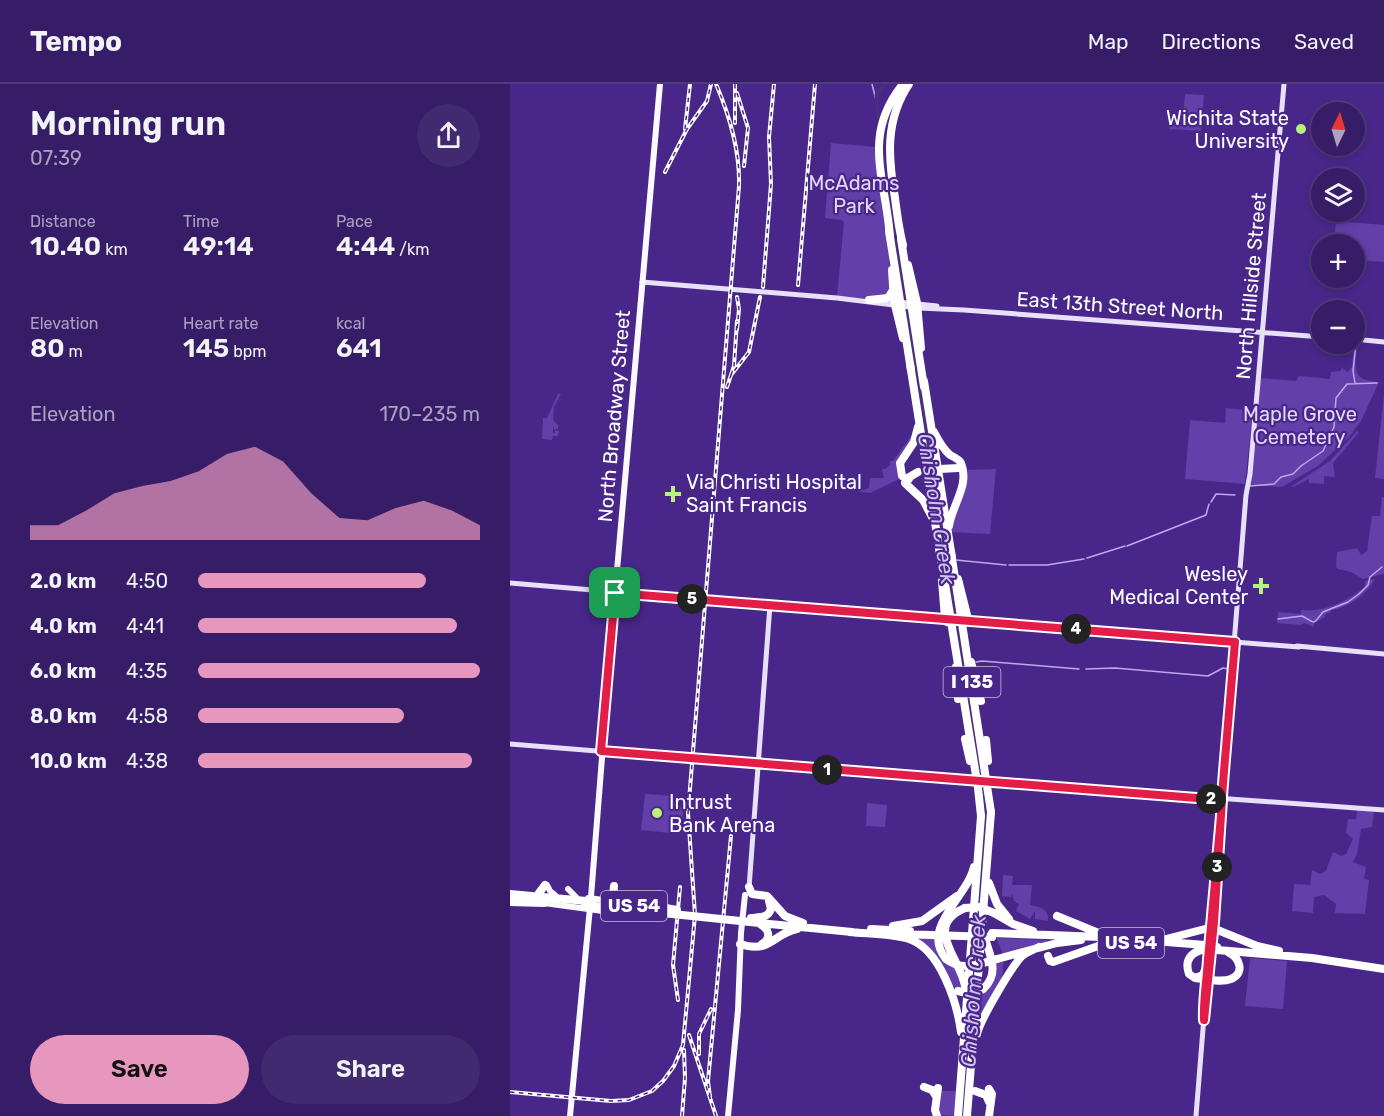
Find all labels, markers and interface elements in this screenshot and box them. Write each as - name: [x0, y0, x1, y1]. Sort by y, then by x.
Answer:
- text: Tempo: [30, 25, 122, 58]
- text: Map: [1088, 29, 1129, 54]
- text: Directions: [1162, 29, 1261, 54]
- text: Saved: [1294, 29, 1354, 54]
- north arrow: [1311, 102, 1365, 156]
- map controls: [1311, 102, 1365, 354]
- text: Morning run: [30, 104, 226, 143]
- button: share: [417, 104, 480, 167]
- place label: Wichita State University: [1166, 106, 1289, 153]
- marker: Wichita State University: [1294, 122, 1308, 136]
- text: 07:39: [30, 146, 82, 170]
- button: layers: [1311, 168, 1365, 222]
- park label: McAdams Park: [808, 171, 900, 218]
- street label: North Hillside Street: [1231, 191, 1271, 380]
- text: Distance: [30, 212, 96, 231]
- text: Time: [183, 212, 219, 231]
- text: Pace: [336, 212, 373, 231]
- text: 10.40: [30, 231, 101, 262]
- text: 49:14: [183, 231, 254, 262]
- text: 4:44: [336, 231, 395, 262]
- button: +: [1311, 234, 1365, 288]
- text: km: [101, 240, 128, 259]
- text: /km: [395, 240, 430, 259]
- street label: East 13th Street North: [1016, 287, 1224, 325]
- button: −: [1311, 300, 1365, 354]
- street label: North Broadway Street: [593, 309, 635, 523]
- text: Elevation: [30, 314, 99, 333]
- text: Heart rate: [183, 314, 258, 333]
- text: kcal: [336, 314, 365, 333]
- text: 80: [30, 333, 65, 364]
- text: 145: [183, 333, 229, 364]
- text: 641: [336, 333, 382, 364]
- text: m: [65, 342, 83, 361]
- text: bpm: [229, 342, 266, 361]
- text: Elevation: [30, 402, 116, 426]
- text: 170–235 m: [379, 402, 480, 426]
- park label: Maple Grove Cemetery: [1243, 402, 1357, 449]
- water label: Chisholm Creek: [913, 432, 961, 587]
- place label: Via Christi Hospital Saint Francis: [686, 470, 862, 517]
- marker: Via Christi Hospital Saint Francis: [664, 485, 682, 503]
- place label: Wesley Medical Center: [1109, 562, 1248, 609]
- pin: [589, 567, 640, 618]
- text: 2.0 km: [30, 569, 96, 593]
- text: 4:50: [126, 569, 168, 593]
- icon: arrive: [598, 576, 631, 609]
- marker: Wesley Medical Center: [1252, 577, 1270, 595]
- pin: 5: [677, 584, 707, 614]
- text: 5: [687, 589, 697, 608]
- text: 4.0 km: [30, 614, 97, 638]
- text: 4:41: [126, 614, 164, 638]
- pin: 4: [1061, 614, 1091, 644]
- text: 4: [1071, 619, 1081, 638]
- text: 6.0 km: [30, 659, 96, 683]
- text: 4:35: [126, 659, 167, 683]
- road number: I 135: [944, 667, 1000, 697]
- text: 8.0 km: [30, 704, 97, 728]
- text: 4:58: [126, 704, 168, 728]
- text: 10.0 km: [30, 749, 107, 773]
- text: 4:38: [126, 749, 168, 773]
- pin: 1: [812, 755, 842, 785]
- text: 1: [823, 760, 831, 779]
- pin: 2: [1196, 784, 1226, 814]
- text: 2: [1206, 789, 1216, 808]
- place label: Intrust Bank Arena: [669, 790, 775, 837]
- marker: Intrust Bank Arena: [650, 806, 664, 820]
- pin: 3: [1202, 852, 1232, 882]
- text: 3: [1212, 857, 1222, 876]
- road number: US 54: [601, 891, 667, 921]
- water label: Chisholm Creek: [955, 913, 991, 1068]
- road number: US 54: [1098, 928, 1164, 958]
- button: Save: [30, 1035, 249, 1104]
- button: Share: [261, 1035, 480, 1104]

